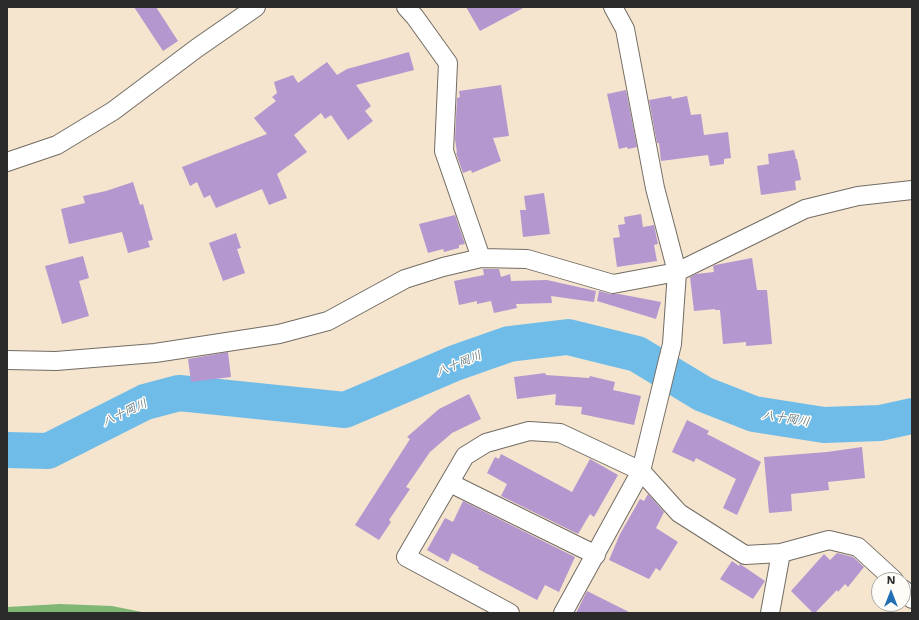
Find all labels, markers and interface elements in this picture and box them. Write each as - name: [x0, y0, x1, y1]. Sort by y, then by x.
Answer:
- water label: 八十岡川: [434, 348, 484, 380]
- water label: 八十岡川: [100, 396, 150, 430]
- water label: 八十岡川: [761, 408, 811, 430]
- north arrow: [871, 572, 911, 612]
- text: N: [887, 573, 895, 588]

